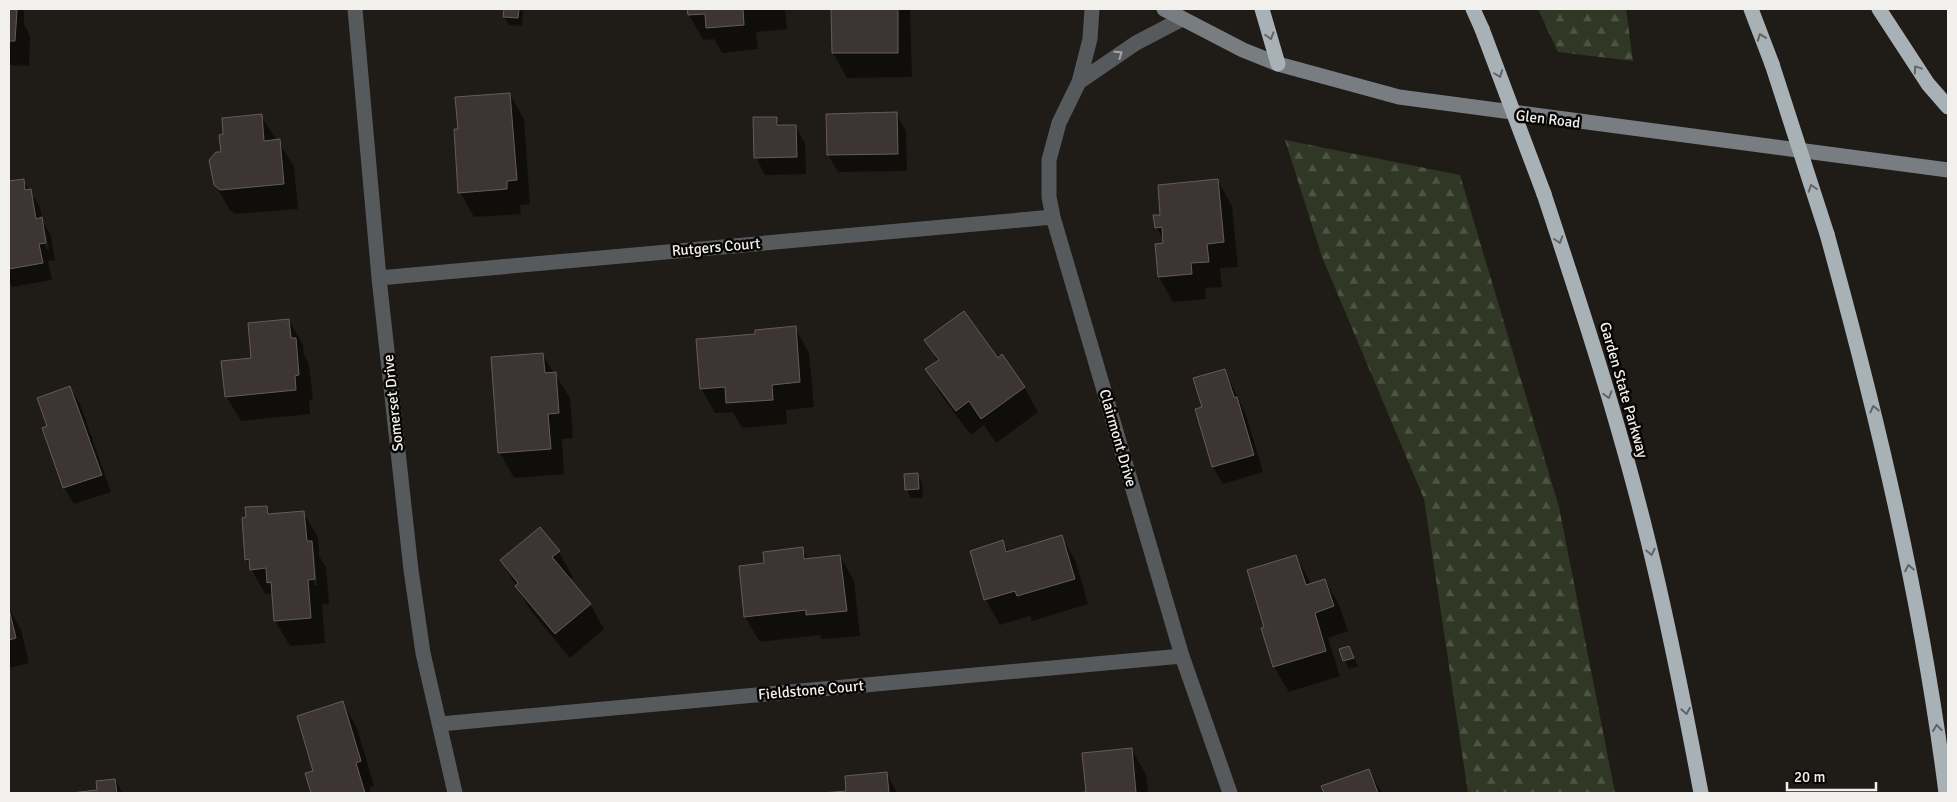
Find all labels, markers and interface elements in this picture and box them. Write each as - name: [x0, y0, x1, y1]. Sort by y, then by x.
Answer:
- one-way arrow: [1264, 32, 1275, 41]
- one-way arrow: [1757, 33, 1767, 41]
- one-way arrow: [1113, 51, 1123, 60]
- one-way arrow: [1914, 66, 1923, 75]
- one-way arrow: [1493, 69, 1503, 78]
- street label: Glen Road: [1515, 106, 1581, 132]
- one-way arrow: [1808, 184, 1818, 193]
- street label: Rutgers Court: [671, 234, 761, 260]
- one-way arrow: [1554, 236, 1564, 244]
- street label: Garden State Parkway: [1596, 320, 1652, 460]
- street label: Somerset Drive: [379, 354, 407, 452]
- street label: Clairmont Drive: [1095, 387, 1141, 489]
- one-way arrow: [1603, 391, 1613, 399]
- one-way arrow: [1869, 404, 1880, 413]
- one-way arrow: [1645, 548, 1656, 556]
- one-way arrow: [1905, 563, 1915, 572]
- street label: Fieldstone Court: [757, 676, 865, 704]
- one-way arrow: [1680, 706, 1690, 715]
- one-way arrow: [1933, 723, 1943, 732]
- scale bar: [1787, 760, 1876, 792]
- text: 20 m: [1794, 768, 1825, 786]

